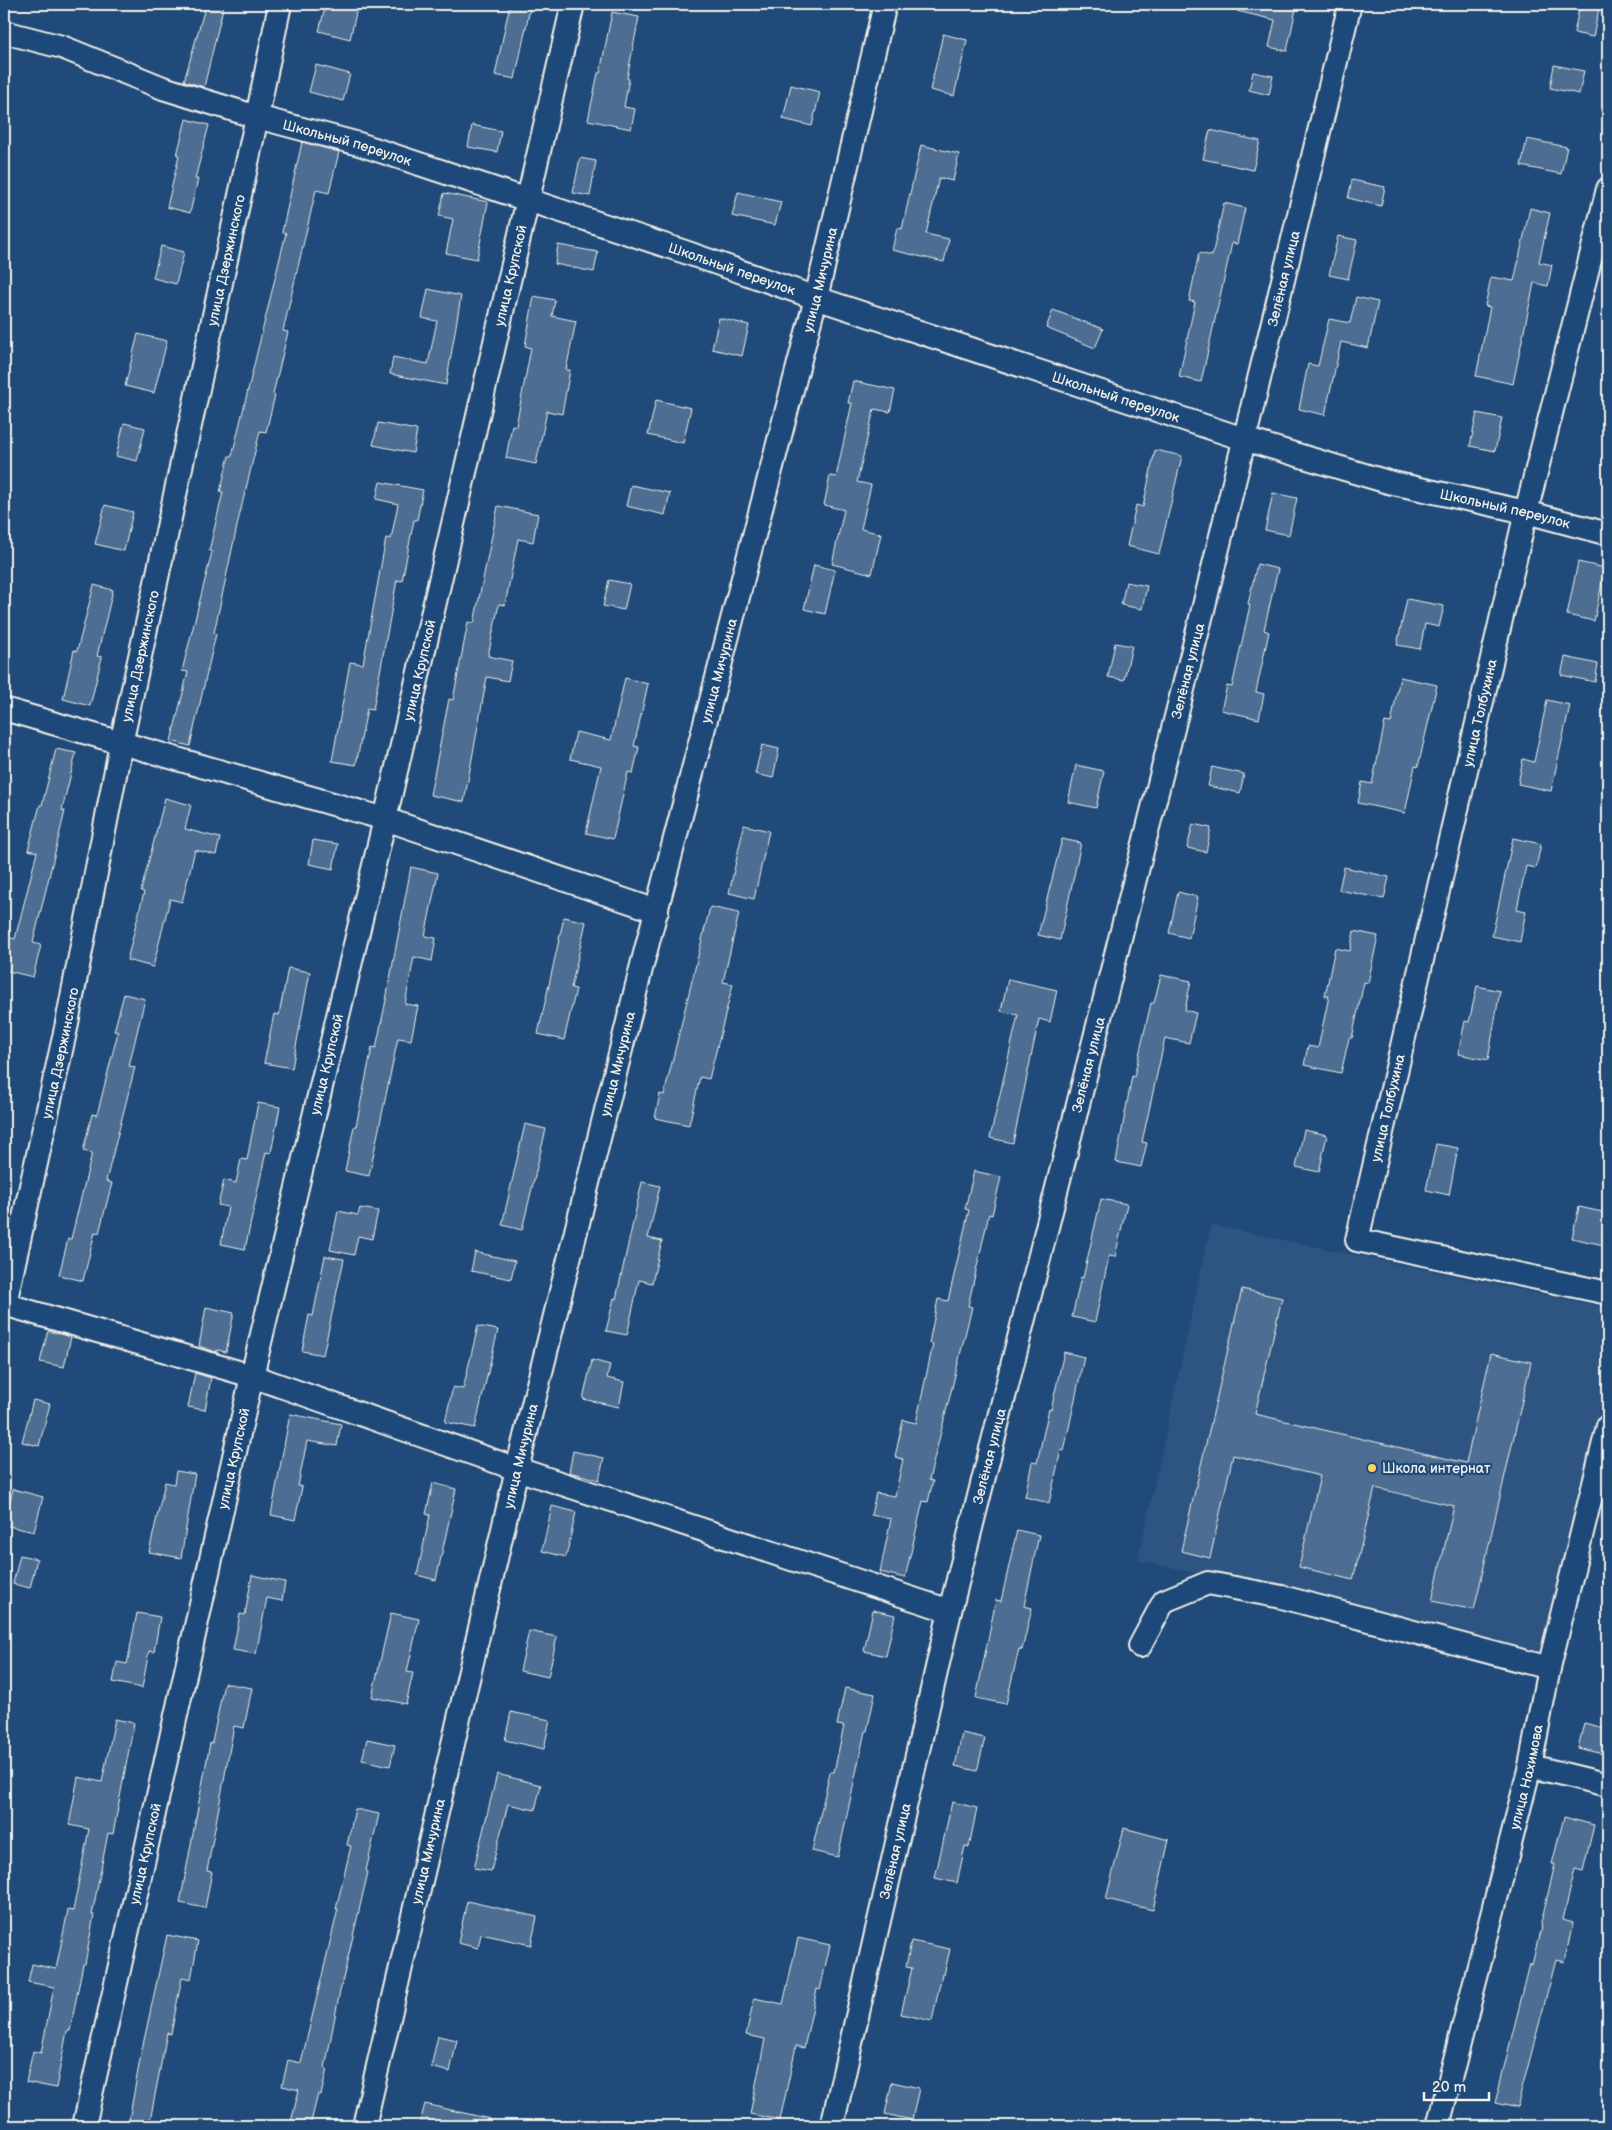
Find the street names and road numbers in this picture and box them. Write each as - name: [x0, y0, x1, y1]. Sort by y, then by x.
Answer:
- street label: Школьный переулок: [281, 116, 414, 170]
- street label: улица Дзержинского: [203, 193, 248, 328]
- street label: улица Крупской: [490, 223, 530, 328]
- street label: улица Мичурина: [799, 225, 841, 334]
- street label: Зелёная улица: [1264, 228, 1303, 328]
- street label: Школьный переулок: [666, 239, 798, 299]
- street label: Школьный переулок: [1050, 368, 1183, 426]
- street label: Школьный переулок: [1438, 485, 1573, 532]
- street label: улица Дзержинского: [118, 589, 163, 723]
- street label: улица Мичурина: [697, 616, 741, 725]
- street label: улица Крупской: [399, 618, 439, 722]
- street label: Зелёная улица: [1167, 621, 1208, 721]
- street label: улица Толбухина: [1459, 657, 1501, 769]
- street label: улица Дзержинского: [38, 986, 82, 1120]
- street label: улица Мичурина: [596, 1009, 639, 1118]
- street label: улица Крупской: [306, 1012, 347, 1117]
- street label: Зелёная улица: [1068, 1014, 1109, 1114]
- street label: улица Толбухина: [1367, 1052, 1409, 1164]
- street label: улица Мичурина: [500, 1401, 542, 1510]
- street label: улица Крупской: [214, 1406, 253, 1511]
- street label: Зелёная улица: [969, 1406, 1010, 1506]
- street label: улица Нахимова: [1506, 1722, 1547, 1831]
- street label: улица Мичурина: [407, 1796, 449, 1906]
- street label: улица Крупской: [125, 1801, 165, 1906]
- street label: Зелёная улица: [876, 1801, 914, 1901]

